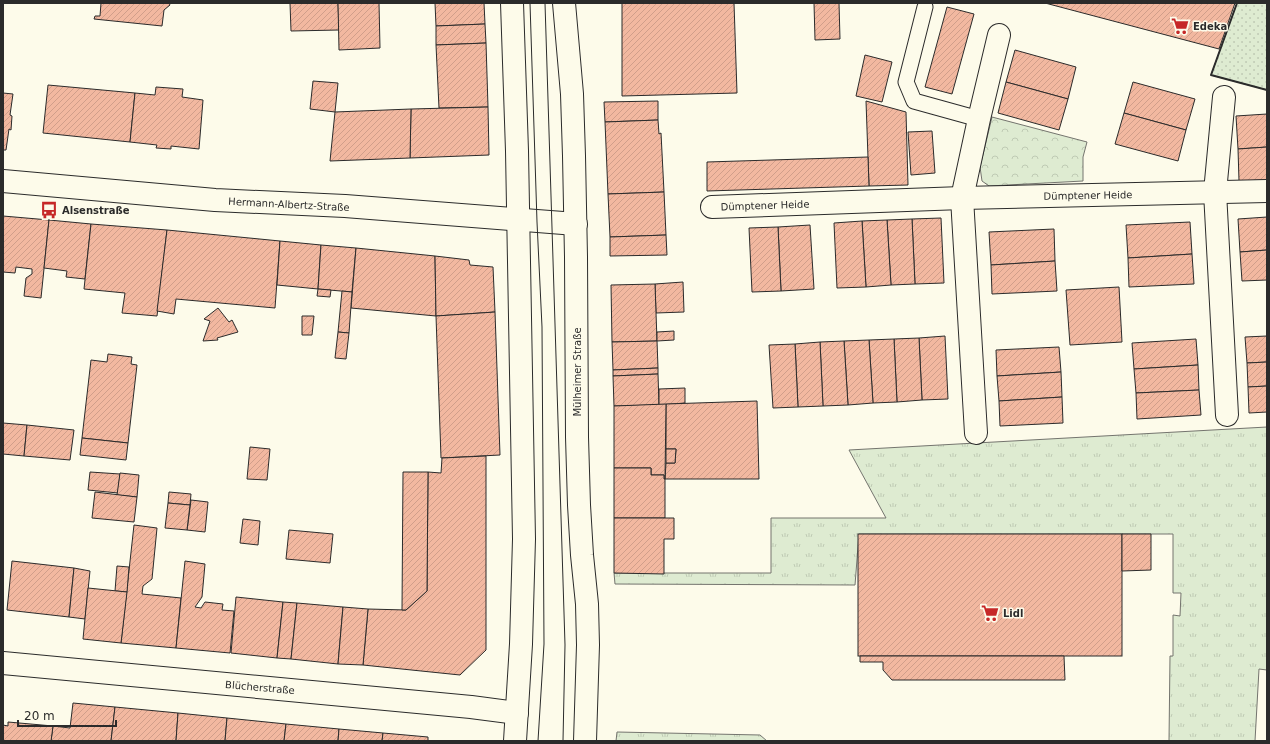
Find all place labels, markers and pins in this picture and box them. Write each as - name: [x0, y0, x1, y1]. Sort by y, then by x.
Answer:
- supermarket icon: Edeka: [1170, 16, 1190, 36]
- place label: Edeka: [1193, 21, 1227, 32]
- bus stop icon: Alsenstraße: [39, 200, 59, 220]
- place label: Alsenstraße: [62, 205, 130, 216]
- supermarket icon: Lidl: [980, 603, 1000, 623]
- place label: Lidl: [1003, 608, 1023, 619]

